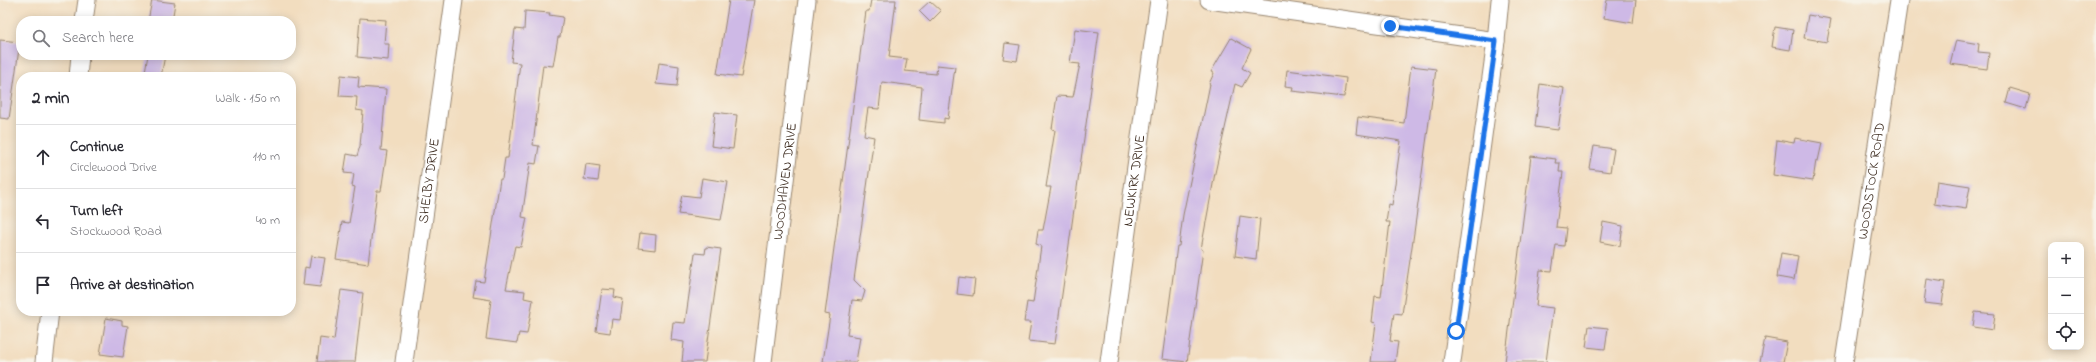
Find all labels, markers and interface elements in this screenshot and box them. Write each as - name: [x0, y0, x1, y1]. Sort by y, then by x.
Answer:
- search box: [16, 16, 296, 60]
- route end: [1381, 17, 1399, 35]
- icon: search: [30, 27, 52, 49]
- text: Search here: [62, 27, 134, 49]
- text: 2 min: [32, 86, 69, 111]
- text: Walk · 150 m: [215, 89, 280, 108]
- street label: WOODSTOCK ROAD: [1852, 121, 1891, 241]
- street label: WOODHAVEN DRIVE: [767, 122, 802, 241]
- street label: NEWKIRK DRIVE: [1117, 133, 1151, 228]
- text: Continue: [70, 136, 124, 158]
- street label: SHELBY DRIVE: [413, 137, 445, 225]
- icon: ahead: [32, 146, 54, 168]
- text: 110 m: [253, 147, 280, 166]
- text: Circlewood Drive: [70, 158, 157, 177]
- text: Turn left: [70, 200, 123, 222]
- icon: left: [32, 210, 54, 232]
- text: 40 m: [256, 211, 280, 230]
- text: Stockwood Road: [70, 222, 162, 241]
- map controls: [2048, 242, 2084, 350]
- button: +: [2048, 242, 2084, 278]
- icon: arrive: [32, 274, 54, 296]
- text: Arrive at destination: [70, 274, 194, 296]
- button: −: [2048, 278, 2084, 314]
- button: locate: [2048, 314, 2084, 350]
- route start: [1447, 322, 1465, 340]

